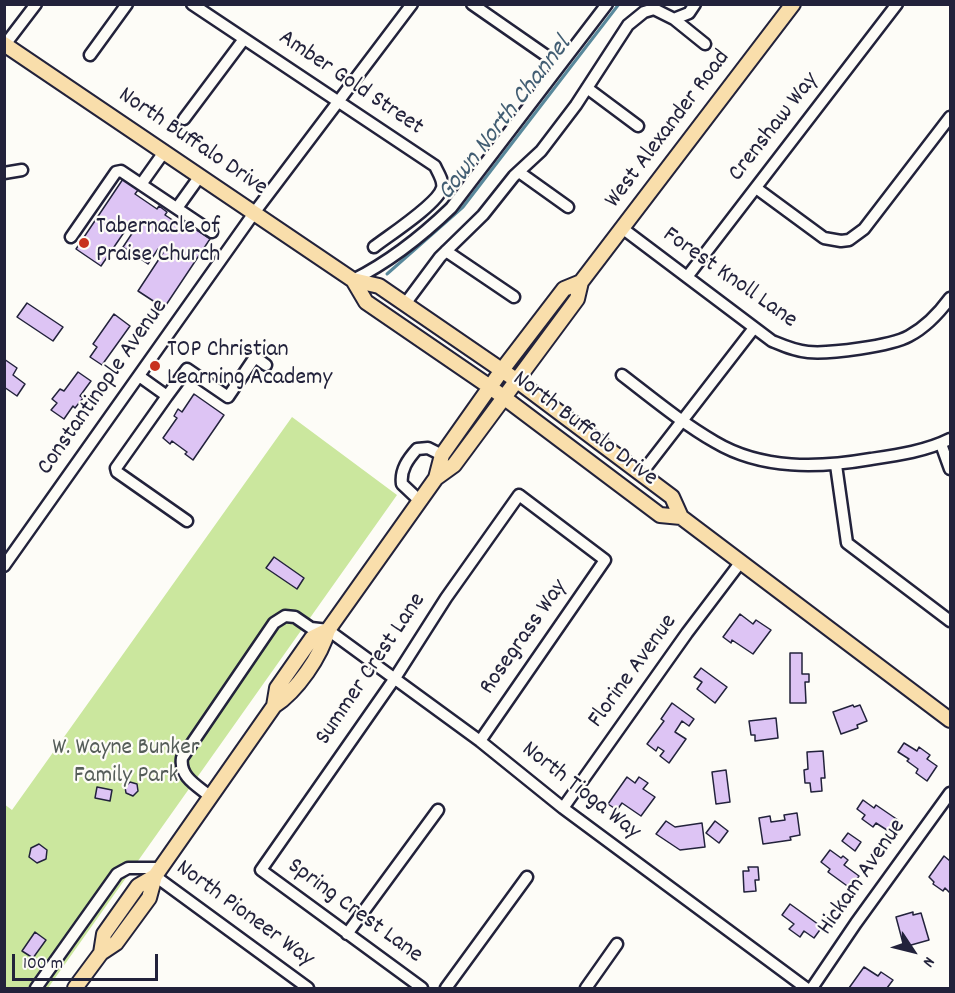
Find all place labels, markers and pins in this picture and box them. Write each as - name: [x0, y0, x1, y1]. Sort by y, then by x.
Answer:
- place label: Tabernacle of Praise Church: [96, 215, 220, 271]
- marker: Tabernacle of Praise Church: [77, 236, 91, 250]
- place label: TOP Christian Learning Academy: [167, 338, 332, 394]
- marker: TOP Christian Learning Academy: [148, 359, 162, 373]

